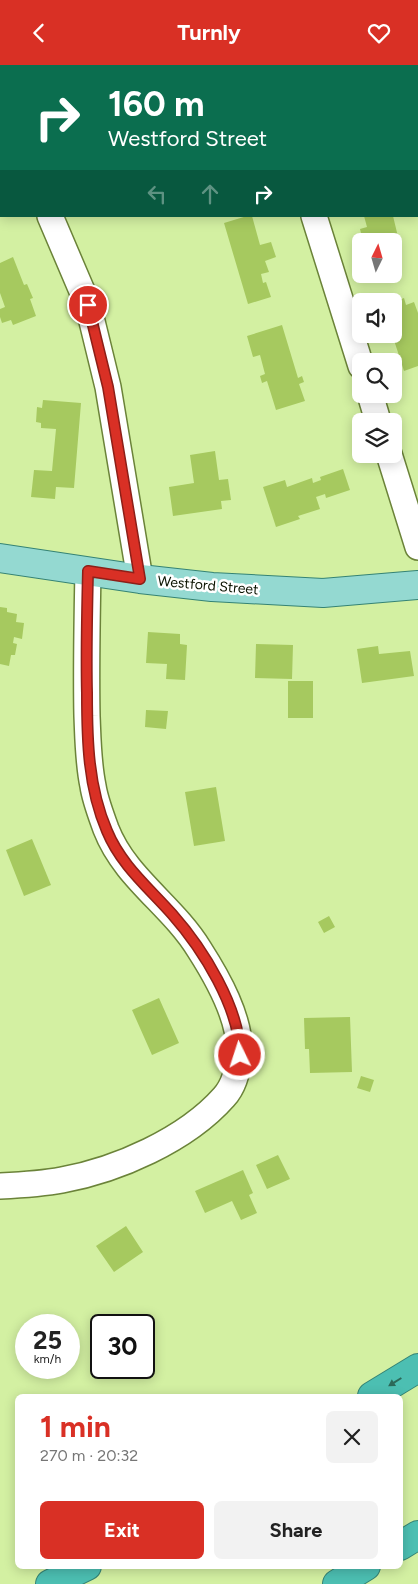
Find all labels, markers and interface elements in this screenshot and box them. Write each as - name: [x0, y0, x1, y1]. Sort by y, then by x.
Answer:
- icon: back: [25, 19, 53, 47]
- text: Turnly: [177, 19, 241, 46]
- icon: heart: [365, 19, 393, 47]
- text: 160 m: [108, 83, 205, 125]
- icon: right: [25, 85, 90, 150]
- text: Westford Street: [108, 125, 267, 152]
- icon: left: [143, 180, 171, 208]
- icon: ahead: [196, 180, 224, 208]
- icon: right: [249, 180, 277, 208]
- north arrow: [352, 233, 402, 283]
- map controls: [352, 233, 402, 463]
- pin: [67, 284, 109, 326]
- icon: arrive: [74, 291, 102, 319]
- button: sound: [352, 293, 402, 343]
- button: search: [352, 353, 402, 403]
- button: layers: [352, 413, 402, 463]
- street label: Westford Street: [157, 573, 259, 598]
- position arrow: [213, 1028, 265, 1080]
- speed limit sign: 30: [90, 1314, 155, 1379]
- text: 25: [33, 1325, 62, 1355]
- text: km/h: [34, 1352, 61, 1366]
- one-way arrow: [389, 1378, 402, 1387]
- text: 1 min: [40, 1408, 111, 1445]
- button: close: [326, 1411, 378, 1463]
- text: 270 m · 20:32: [40, 1446, 138, 1465]
- button: Exit: [40, 1501, 204, 1559]
- button: Share: [214, 1501, 378, 1559]

